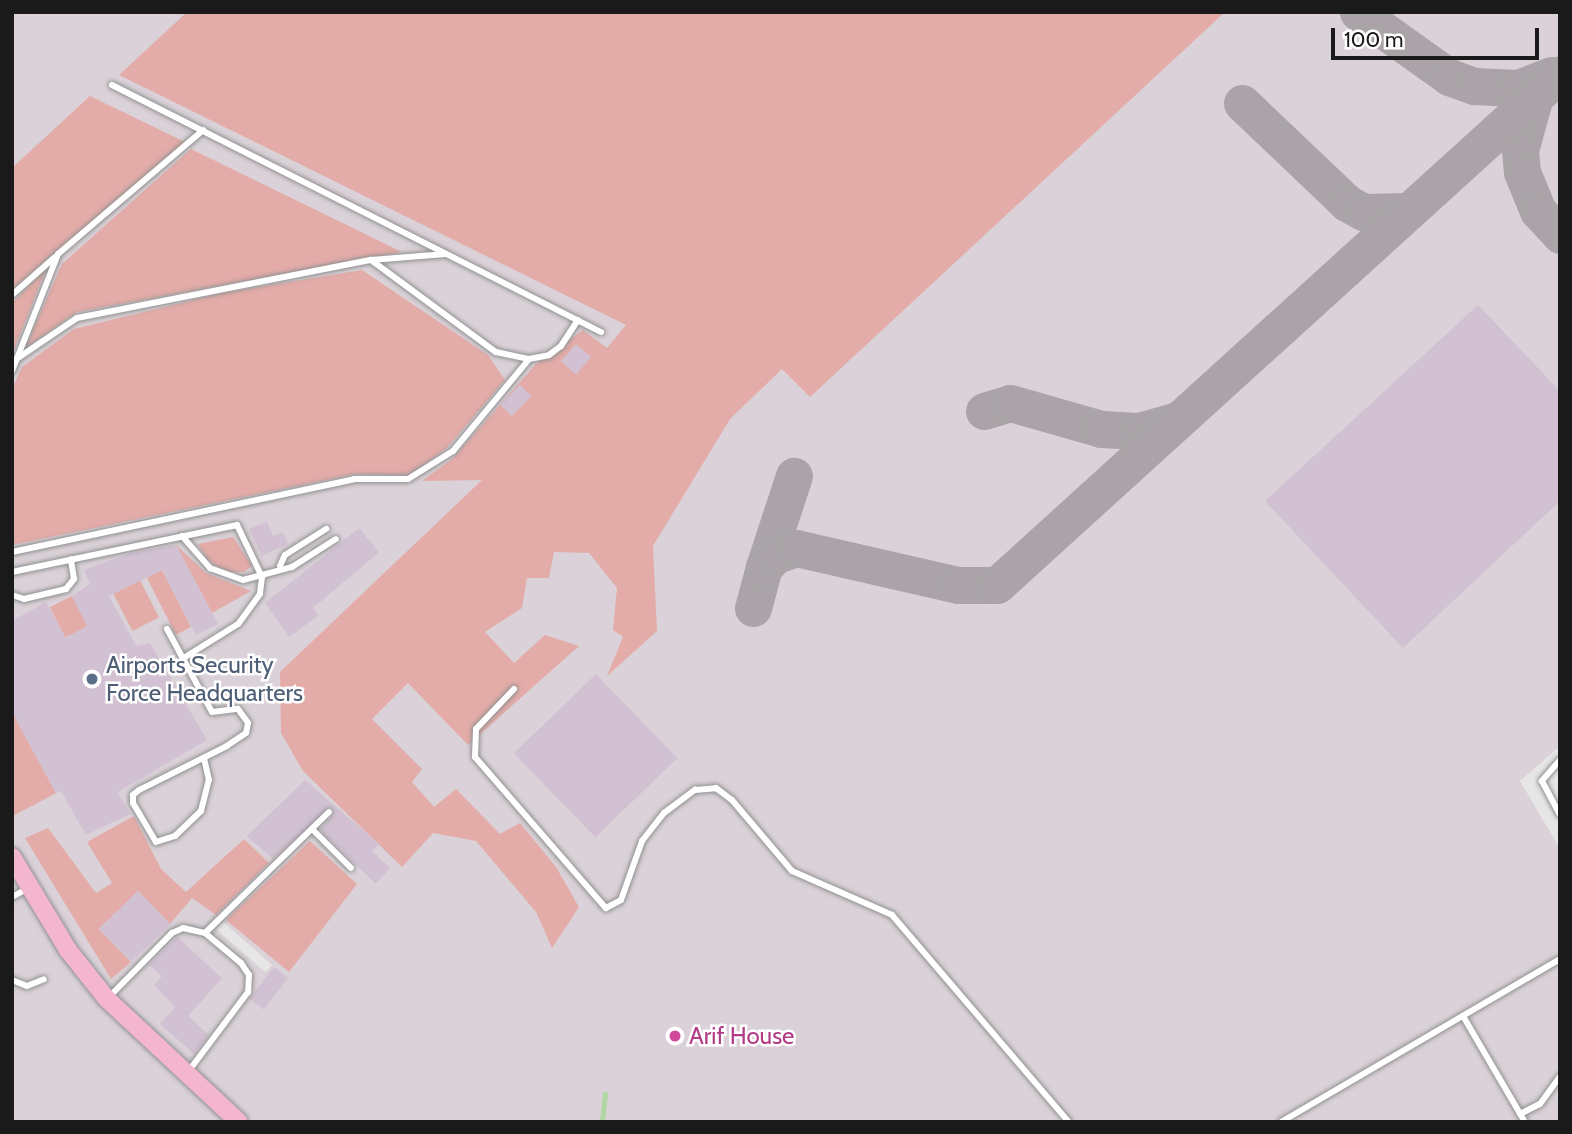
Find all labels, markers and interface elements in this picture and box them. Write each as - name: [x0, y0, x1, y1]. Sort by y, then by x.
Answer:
- scale bar: [1334, 14, 1542, 58]
- text: 100 m: [1344, 27, 1403, 52]
- place label: Airports Security Force Headquarters: [106, 651, 303, 707]
- marker: Airports Security Force Headquarters: [84, 671, 100, 687]
- place label: Arif House: [689, 1022, 794, 1050]
- marker: Arif House: [667, 1028, 683, 1044]

